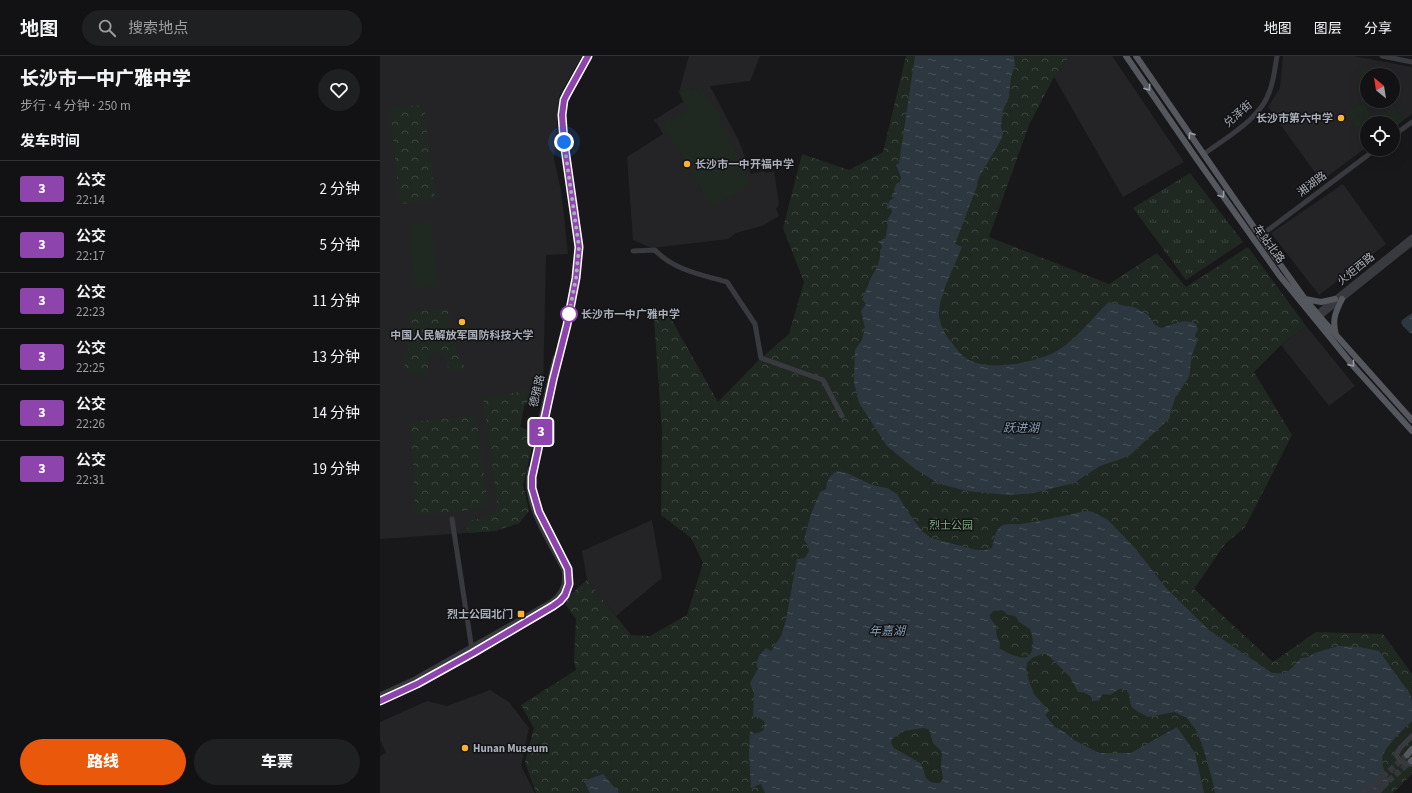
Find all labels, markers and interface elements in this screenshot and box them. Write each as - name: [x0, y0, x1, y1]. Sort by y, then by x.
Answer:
- search box: [82, 10, 362, 46]
- text: 地图: [20, 16, 58, 43]
- icon: search: [96, 17, 118, 39]
- text: 搜索地点: [128, 18, 188, 39]
- text: 地图: [1264, 19, 1292, 39]
- text: 图层: [1314, 19, 1342, 39]
- text: 分享: [1364, 19, 1392, 39]
- text: 长沙市一中广雅中学: [20, 66, 191, 93]
- north arrow: [1360, 68, 1400, 108]
- map controls: [1360, 68, 1400, 156]
- button: heart: [318, 69, 360, 111]
- one-way arrow: [1143, 84, 1151, 91]
- text: 步行 · 4 分钟 · 250 m: [20, 97, 131, 115]
- street label: 兑泽街: [1221, 98, 1255, 130]
- place label: 长沙市第六中学: [1256, 111, 1333, 126]
- marker: 长沙市第六中学: [1336, 113, 1346, 123]
- button: locate: [1360, 116, 1400, 156]
- text: 发车时间: [20, 131, 80, 152]
- your location: [554, 132, 574, 152]
- one-way arrow: [1189, 133, 1196, 140]
- place label: 长沙市一中开福中学: [695, 157, 794, 172]
- marker: 长沙市一中开福中学: [682, 159, 692, 169]
- street label: 湘湖路: [1294, 168, 1330, 200]
- text: 公交: [76, 170, 106, 191]
- text: 3: [38, 179, 46, 199]
- text: 2 分钟: [320, 179, 360, 200]
- one-way arrow: [1217, 190, 1224, 197]
- text: 22:14: [76, 191, 105, 209]
- street label: 车站北路: [1250, 222, 1288, 266]
- text: 公交: [76, 226, 106, 247]
- text: 3: [38, 235, 46, 255]
- text: 5 分钟: [320, 235, 360, 256]
- text: 22:17: [76, 247, 105, 265]
- street label: 火炬西路: [1334, 249, 1378, 289]
- text: 公交: [76, 282, 106, 303]
- text: 3: [38, 291, 46, 311]
- text: 11 分钟: [312, 291, 360, 312]
- text: 22:23: [76, 303, 105, 321]
- marker: 长沙市一中广雅中学: [560, 305, 578, 323]
- place label: 长沙市一中广雅中学: [581, 307, 680, 322]
- marker: 中国人民解放军国防科技大学: [457, 317, 467, 327]
- place label: 中国人民解放军国防科技大学: [391, 328, 534, 343]
- text: 公交: [76, 338, 106, 359]
- text: 3: [38, 347, 46, 367]
- text: 13 分钟: [312, 347, 360, 368]
- text: 22:25: [76, 359, 105, 377]
- one-way arrow: [1348, 360, 1355, 367]
- street label: 德雅路: [526, 373, 548, 409]
- text: 公交: [76, 394, 106, 415]
- text: 3: [38, 403, 46, 423]
- text: 14 分钟: [312, 403, 360, 424]
- text: 22:26: [76, 415, 105, 433]
- line badge: 3: [528, 419, 554, 445]
- water label: 跃进湖: [1003, 420, 1041, 437]
- text: 3: [537, 422, 545, 442]
- text: 公交: [76, 450, 106, 471]
- text: 3: [38, 459, 46, 479]
- text: 19 分钟: [312, 459, 360, 480]
- text: 22:31: [76, 471, 105, 489]
- park label: 烈士公园: [929, 518, 973, 533]
- place label: 烈士公园北门: [447, 607, 513, 622]
- marker: 烈士公园北门: [516, 609, 526, 619]
- water label: 年嘉湖: [869, 623, 907, 640]
- button: 路线: [20, 739, 186, 785]
- button: 车票: [194, 739, 360, 785]
- place label: Hunan Museum: [473, 741, 548, 756]
- marker: Hunan Museum: [460, 743, 470, 753]

